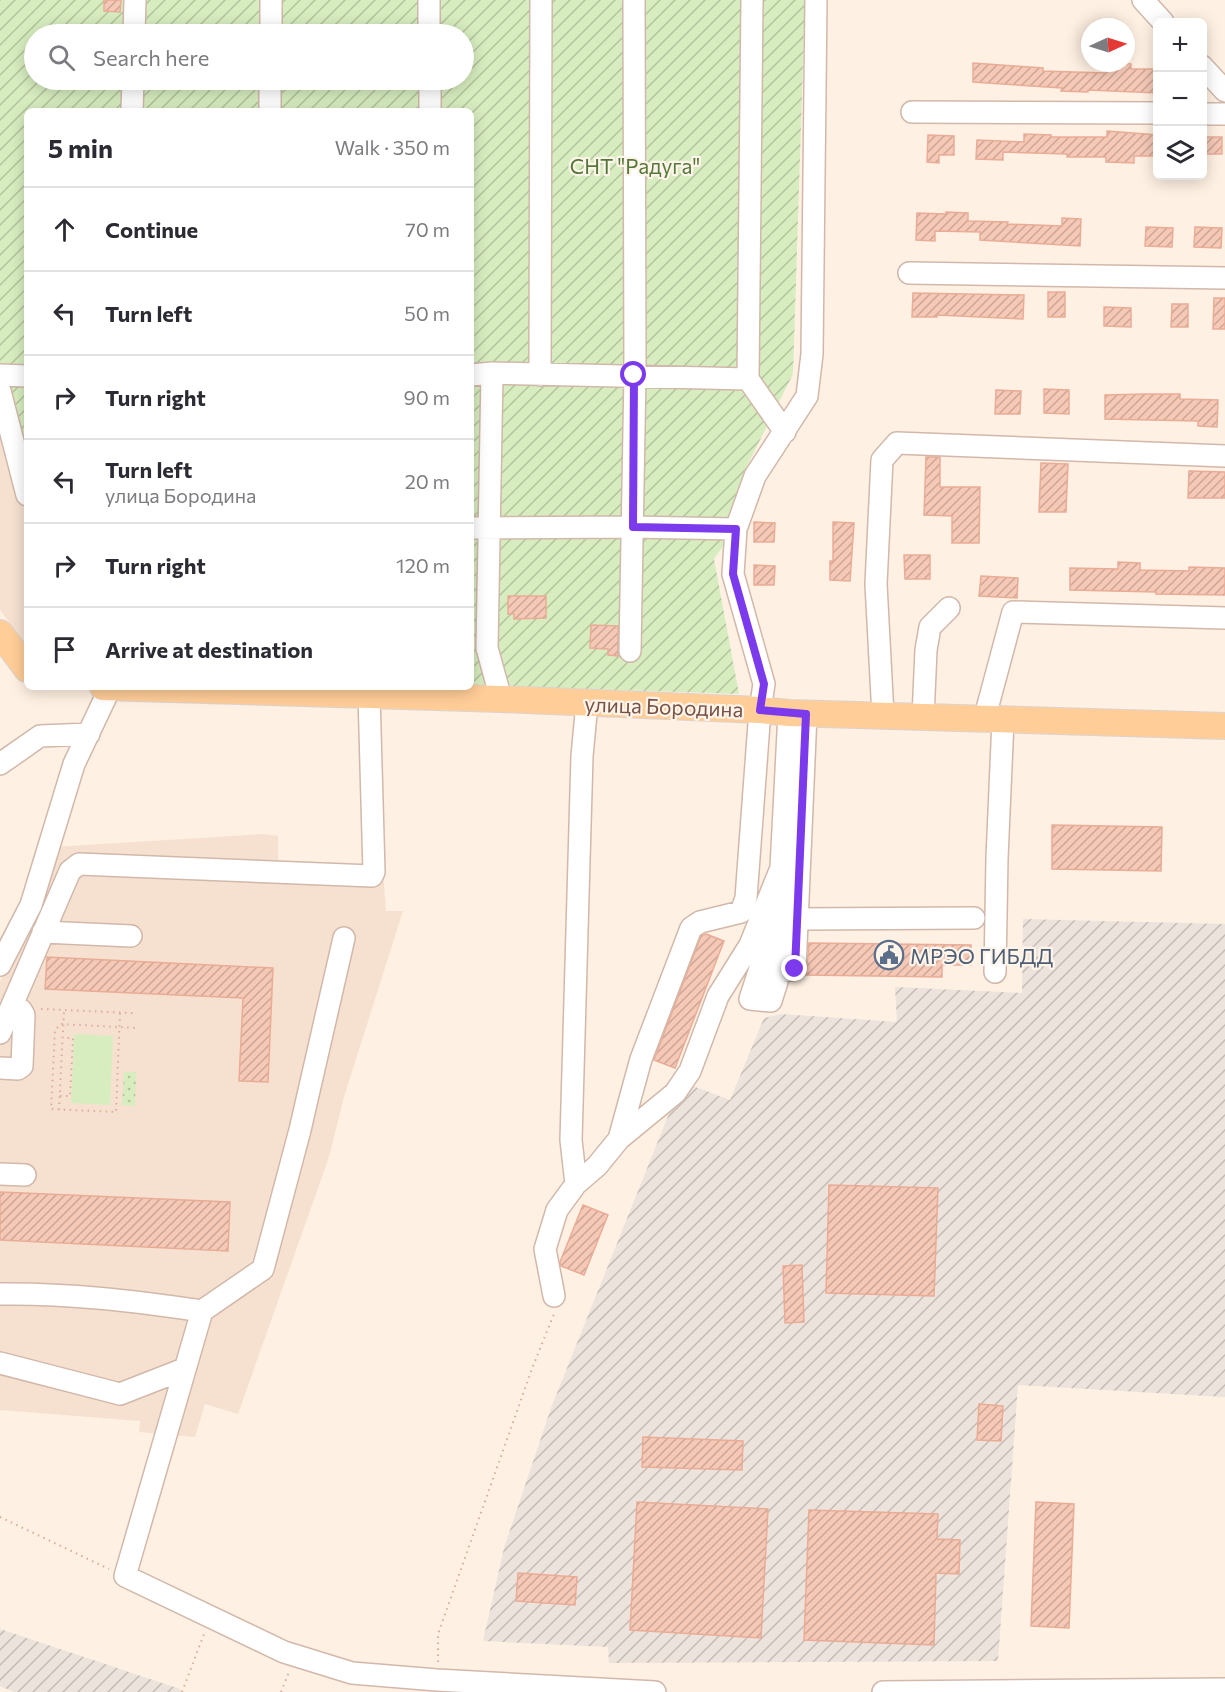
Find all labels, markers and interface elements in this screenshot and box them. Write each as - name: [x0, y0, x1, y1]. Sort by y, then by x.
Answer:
- north arrow: [1081, 18, 1135, 72]
- map controls: [1153, 18, 1207, 180]
- button: +: [1153, 18, 1207, 72]
- search box: [24, 24, 474, 90]
- icon: search: [45, 41, 78, 74]
- text: Search here: [93, 44, 209, 71]
- button: −: [1153, 72, 1207, 126]
- button: layers: [1153, 126, 1207, 180]
- text: 5 min: [48, 132, 113, 163]
- text: Walk · 350 m: [335, 135, 450, 159]
- park label: СНТ "Радуга": [570, 153, 700, 178]
- icon: ahead: [48, 213, 81, 246]
- text: Continue: [105, 216, 198, 243]
- text: 70 m: [405, 217, 450, 241]
- icon: left: [48, 297, 81, 330]
- text: Turn left: [105, 300, 192, 327]
- text: 50 m: [404, 301, 450, 325]
- route start: [620, 361, 646, 387]
- icon: right: [48, 381, 81, 414]
- text: Turn right: [105, 384, 206, 411]
- text: 90 m: [404, 385, 450, 409]
- text: Turn left: [105, 456, 192, 483]
- icon: left: [48, 465, 81, 498]
- text: 20 m: [405, 469, 450, 493]
- text: улица Бородина: [105, 483, 256, 507]
- icon: right: [48, 549, 81, 582]
- text: Turn right: [105, 552, 206, 579]
- text: 120 m: [396, 553, 450, 577]
- icon: arrive: [48, 633, 81, 666]
- text: Arrive at destination: [105, 636, 313, 663]
- street label: улица Бородина: [584, 691, 744, 721]
- public building icon: МРЭО ГИБДД: [873, 939, 905, 971]
- place label: МРЭО ГИБДД: [910, 943, 1053, 968]
- route end: [781, 955, 807, 981]

